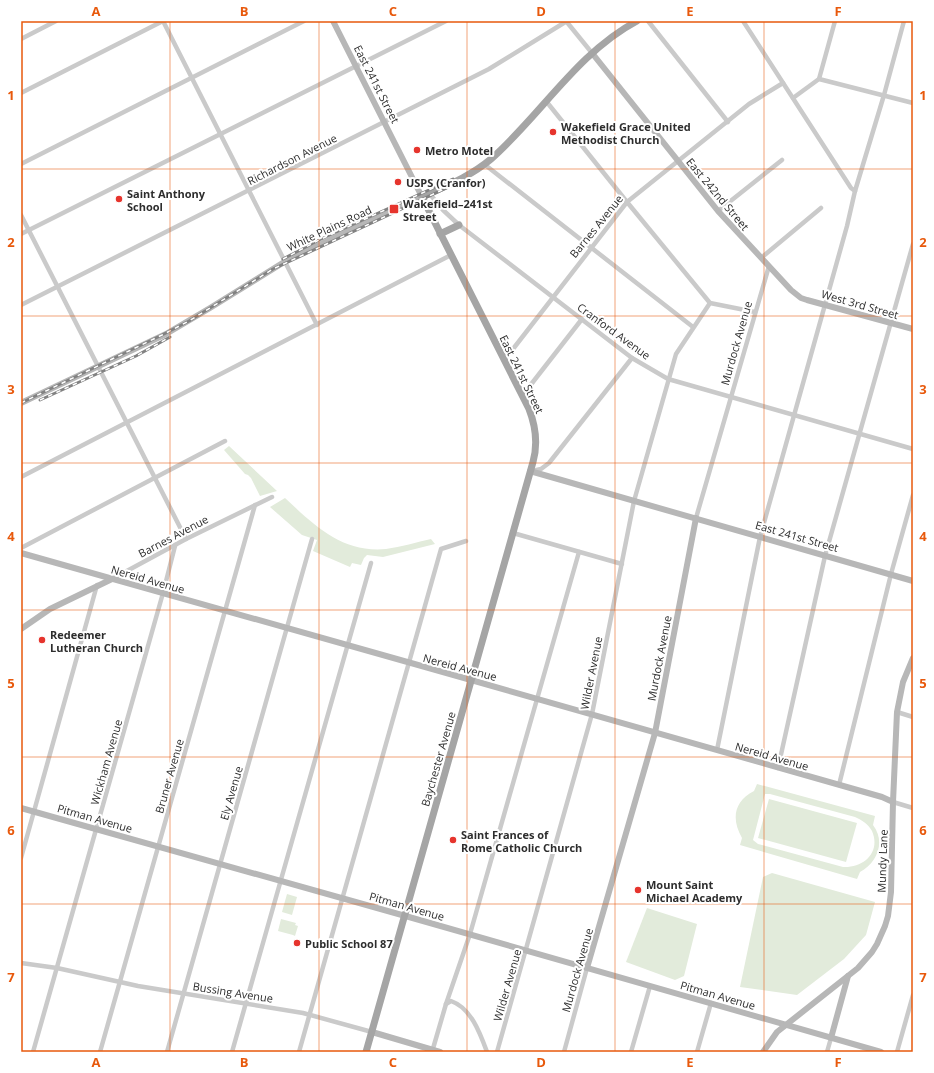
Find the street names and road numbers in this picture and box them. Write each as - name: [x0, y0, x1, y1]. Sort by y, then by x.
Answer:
- street label: East 241st Street: [351, 42, 403, 126]
- street label: Richardson Avenue: [245, 130, 339, 188]
- street label: East 242nd Street: [683, 155, 753, 233]
- street label: Barnes Avenue: [566, 191, 626, 261]
- street label: White Plains Road: [284, 202, 374, 254]
- street label: West 3rd Street: [820, 286, 900, 322]
- street label: Cranford Avenue: [574, 299, 654, 363]
- street label: Murdock Avenue: [717, 299, 755, 387]
- street label: East 241st Street: [496, 332, 548, 416]
- street label: Barnes Avenue: [135, 511, 211, 561]
- street label: East 241st Street: [754, 517, 840, 555]
- street label: Nereid Avenue: [110, 561, 186, 597]
- street label: Murdock Avenue: [643, 614, 675, 702]
- street label: Wilder Avenue: [577, 635, 605, 711]
- street label: Nereid Avenue: [421, 650, 499, 684]
- street label: Baychester Avenue: [417, 710, 459, 808]
- street label: Wickham Avenue: [87, 718, 125, 806]
- street label: Bruner Avenue: [151, 737, 187, 815]
- street label: Nereid Avenue: [734, 738, 810, 774]
- street label: Ely Avenue: [216, 764, 246, 822]
- street label: Pitman Avenue: [56, 800, 134, 836]
- street label: Mundy Lane: [873, 829, 891, 893]
- street label: Pitman Avenue: [368, 888, 446, 924]
- street label: Murdock Avenue: [558, 926, 596, 1014]
- street label: Wilder Avenue: [490, 947, 524, 1023]
- street label: Pitman Avenue: [679, 977, 757, 1013]
- street label: Bussing Avenue: [192, 978, 274, 1006]

